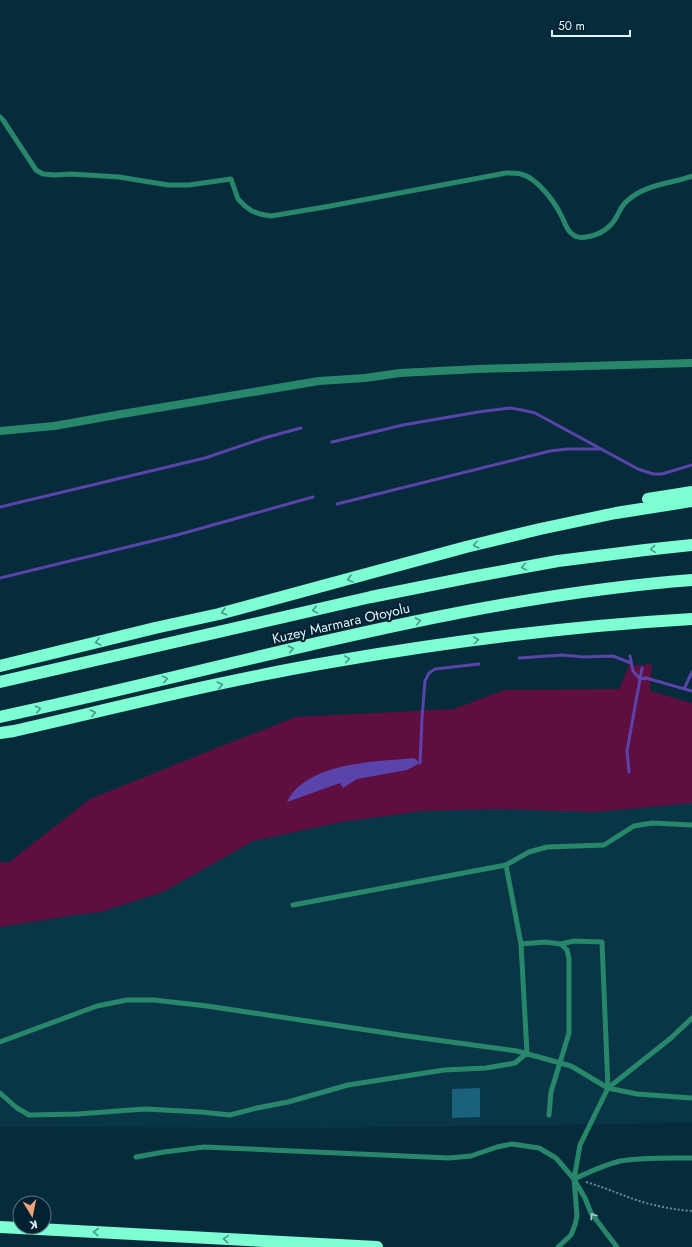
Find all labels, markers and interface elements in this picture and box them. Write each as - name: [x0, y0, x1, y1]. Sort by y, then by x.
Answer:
- scale bar: [552, 12, 630, 38]
- text: 50 m: [558, 17, 585, 35]
- one-way arrow: [472, 540, 479, 549]
- one-way arrow: [650, 544, 656, 553]
- one-way arrow: [521, 562, 528, 571]
- one-way arrow: [347, 574, 353, 582]
- street label: Kuzey Marmara Otoyolu: [270, 597, 412, 649]
- one-way arrow: [312, 605, 318, 613]
- one-way arrow: [221, 608, 228, 616]
- one-way arrow: [415, 618, 421, 626]
- one-way arrow: [473, 636, 479, 645]
- one-way arrow: [95, 637, 102, 646]
- one-way arrow: [288, 646, 294, 654]
- one-way arrow: [344, 655, 350, 664]
- one-way arrow: [161, 676, 168, 684]
- one-way arrow: [216, 681, 223, 689]
- one-way arrow: [35, 705, 41, 713]
- one-way arrow: [89, 709, 96, 718]
- north arrow: [12, 1195, 52, 1235]
- one-way arrow: [590, 1213, 598, 1220]
- text: K: [28, 1216, 39, 1233]
- one-way arrow: [93, 1227, 99, 1236]
- one-way arrow: [223, 1235, 229, 1243]

